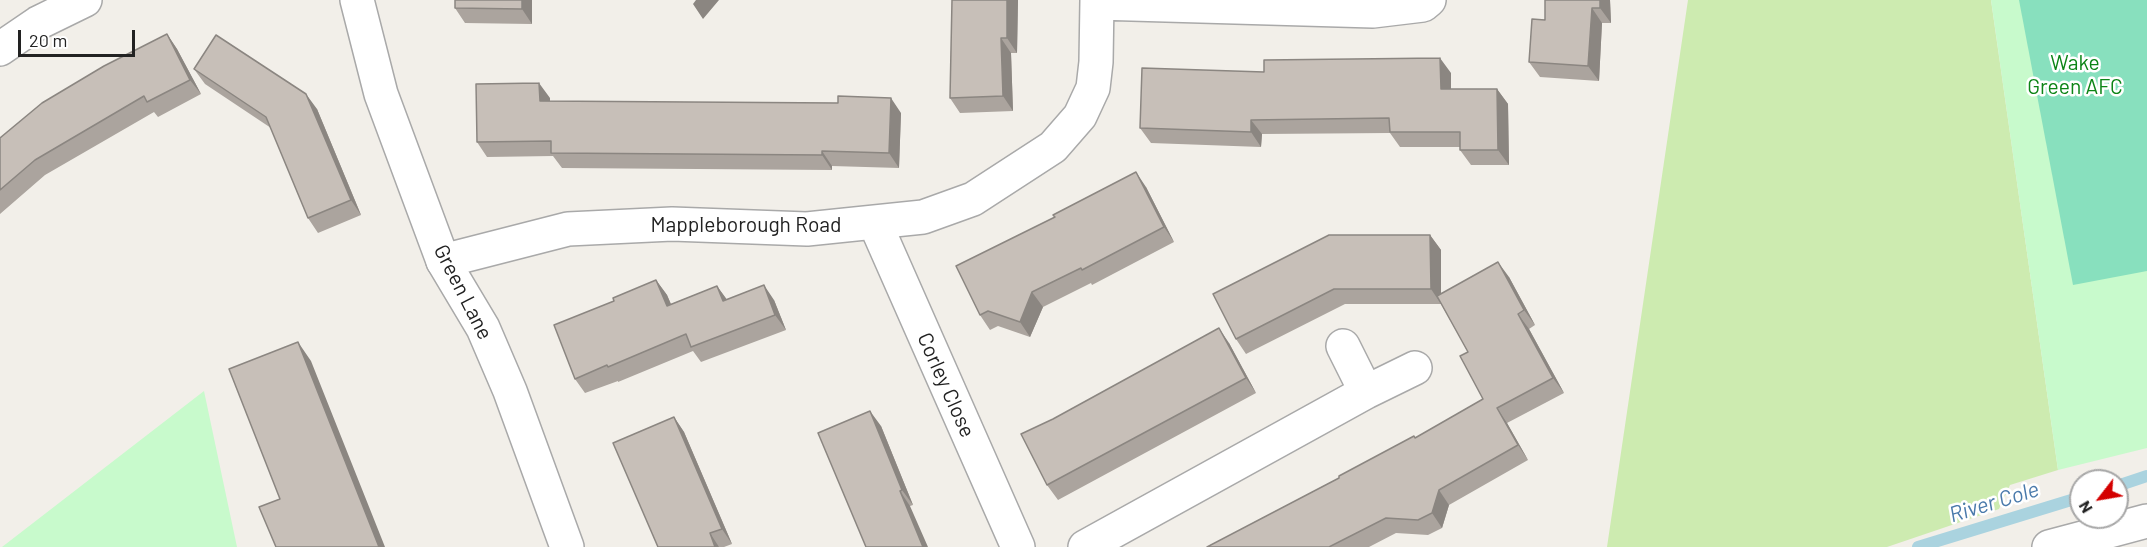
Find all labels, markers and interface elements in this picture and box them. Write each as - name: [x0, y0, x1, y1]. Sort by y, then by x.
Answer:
- scale bar: [21, 18, 138, 56]
- text: 20 m: [29, 29, 67, 51]
- park label: Wake Green AFC: [2027, 50, 2123, 100]
- street label: Mappleborough Road: [650, 212, 842, 238]
- street label: Green Lane: [428, 240, 498, 344]
- street label: Corley Close: [912, 329, 980, 441]
- north arrow: [2069, 469, 2129, 529]
- water label: River Cole: [1946, 476, 2042, 528]
- text: N: [2074, 498, 2096, 517]

